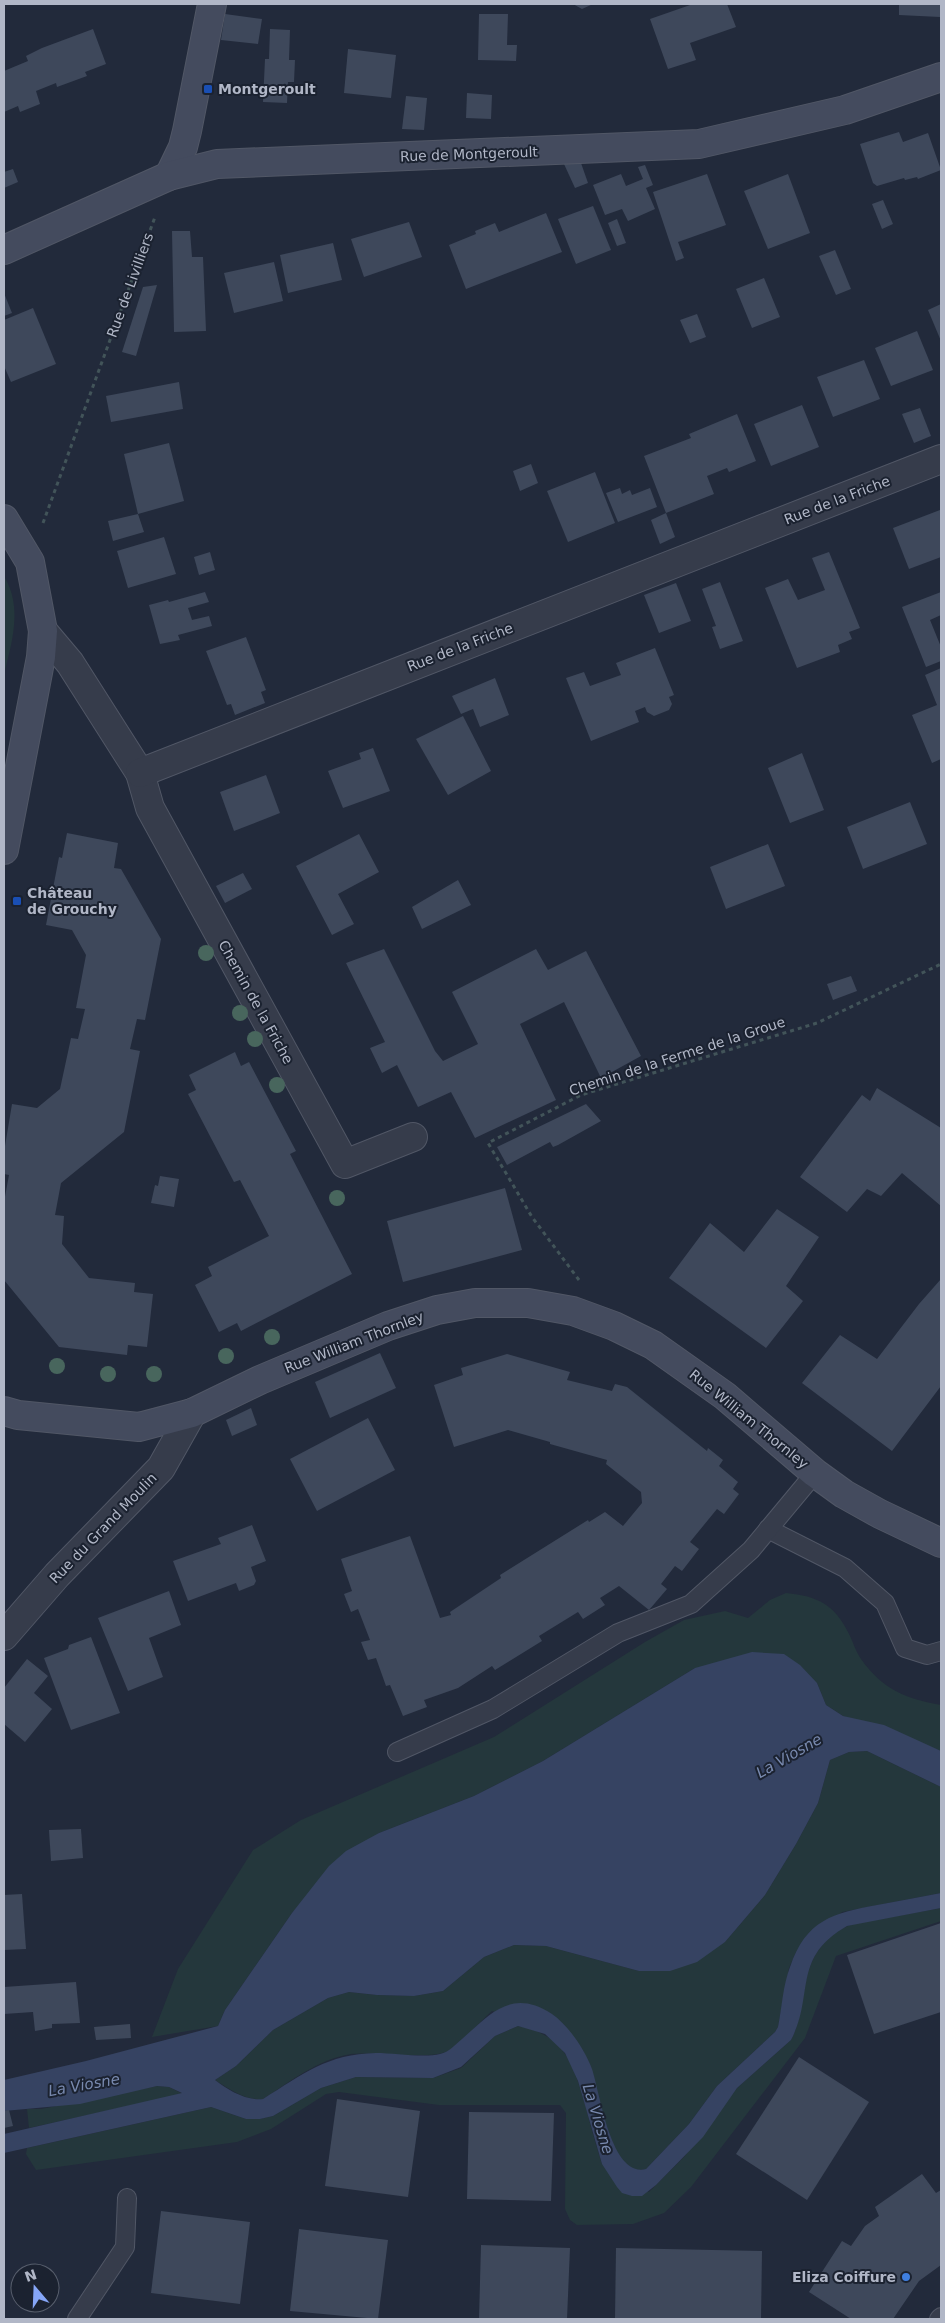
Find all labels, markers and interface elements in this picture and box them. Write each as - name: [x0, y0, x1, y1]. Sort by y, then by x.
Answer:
- place label: Montgeroult: [218, 81, 316, 97]
- marker: Montgeroult: [202, 83, 214, 95]
- street label: Rue de Montgeroult: [400, 144, 539, 164]
- street label: Rue de Livilliers: [104, 230, 156, 340]
- street label: Rue de la Friche: [782, 473, 892, 527]
- street label: Rue de la Friche: [405, 620, 515, 674]
- place label: Château de Grouchy: [27, 885, 117, 917]
- marker: Château de Grouchy: [11, 895, 23, 907]
- street label: Chemin de la Friche: [215, 937, 297, 1067]
- street label: Chemin de la Ferme de la Groue: [567, 1013, 787, 1099]
- street label: Rue William Thornley: [282, 1308, 426, 1376]
- street label: Rue William Thornley: [686, 1366, 812, 1472]
- street label: Rue du Grand Moulin: [46, 1470, 160, 1586]
- water label: La Viosne: [753, 1730, 825, 1782]
- water label: La Viosne: [47, 2070, 121, 2100]
- water label: La Viosne: [579, 2082, 617, 2156]
- north arrow: [10, 2263, 60, 2313]
- text: N: [23, 2266, 39, 2285]
- place label: Eliza Coiffure: [792, 2269, 896, 2285]
- marker: Eliza Coiffure: [900, 2271, 912, 2283]

